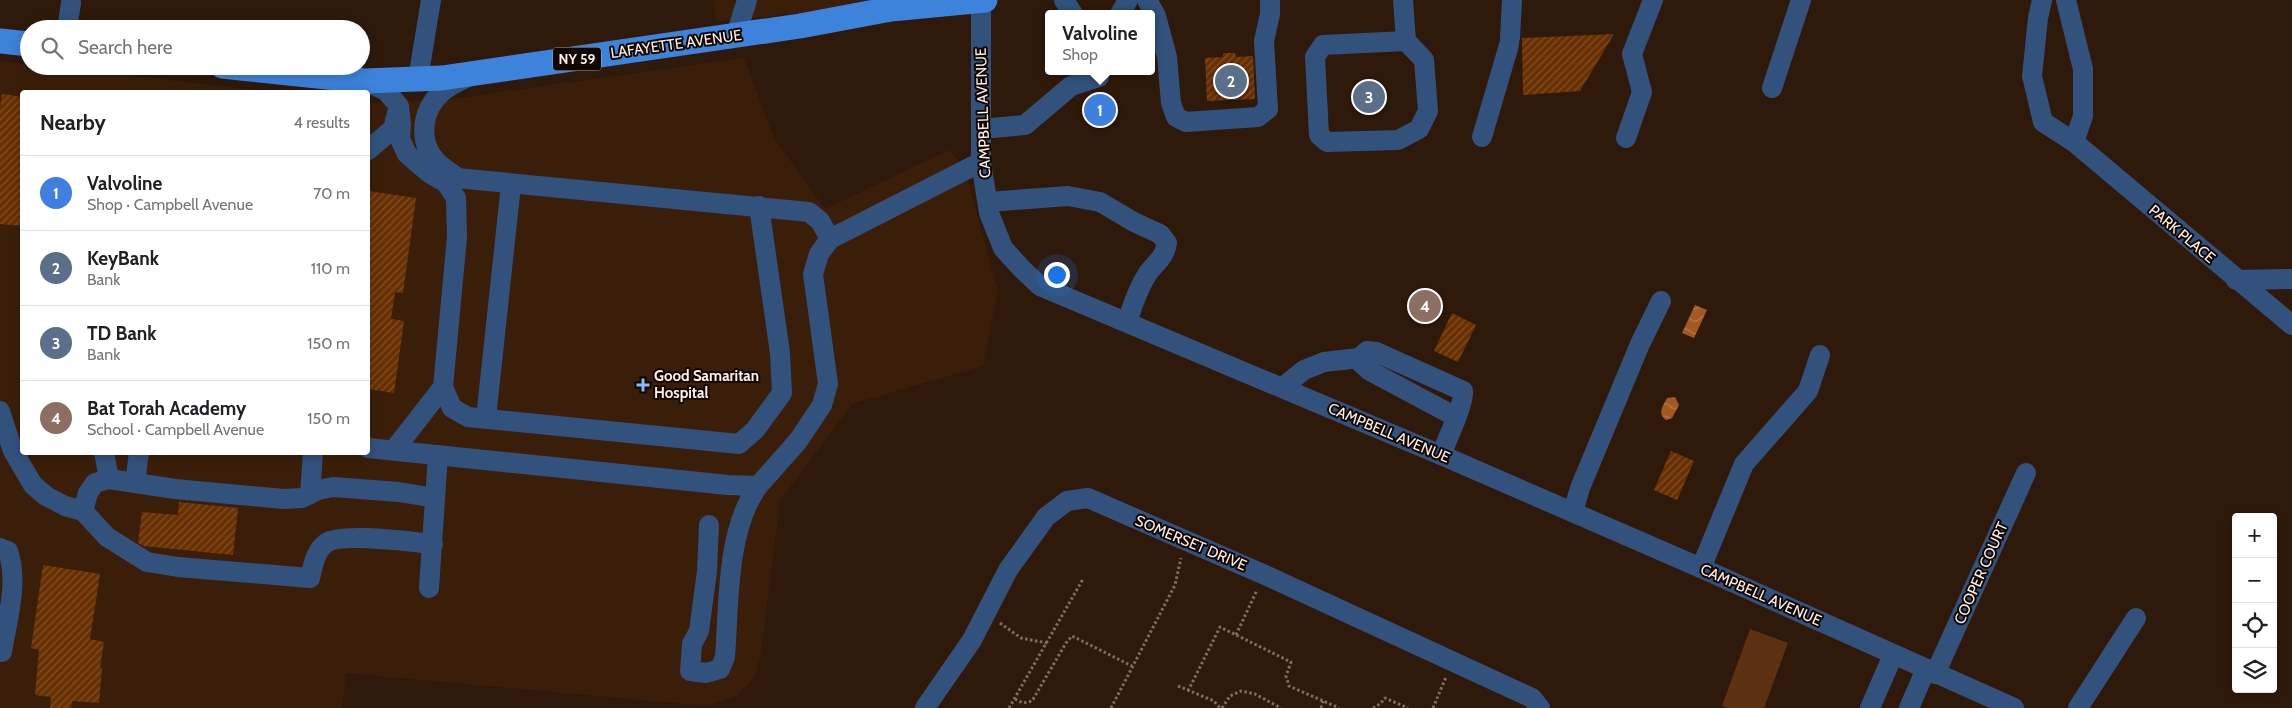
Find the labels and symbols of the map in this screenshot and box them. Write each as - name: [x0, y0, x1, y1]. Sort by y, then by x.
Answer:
- street label: LAFAYETTE AVENUE: [609, 26, 743, 62]
- street label: CAMPBELL AVENUE: [972, 47, 994, 179]
- road number: NY 59: [553, 48, 601, 70]
- pin: 2: [1215, 62, 1247, 100]
- pin: 3: [1353, 78, 1385, 116]
- pin: 1: [1084, 91, 1116, 129]
- street label: PARK PLACE: [2145, 201, 2219, 267]
- your location: [1044, 262, 1070, 288]
- pin: 4: [1409, 287, 1441, 325]
- place label: Good Samaritan Hospital: [654, 367, 759, 402]
- marker: Good Samaritan Hospital: [636, 378, 650, 392]
- street label: CAMPBELL AVENUE: [1325, 399, 1453, 467]
- street label: SOMERSET DRIVE: [1133, 511, 1249, 575]
- street label: COOPER COURT: [1950, 519, 2012, 627]
- street label: CAMPBELL AVENUE: [1698, 560, 1824, 630]

